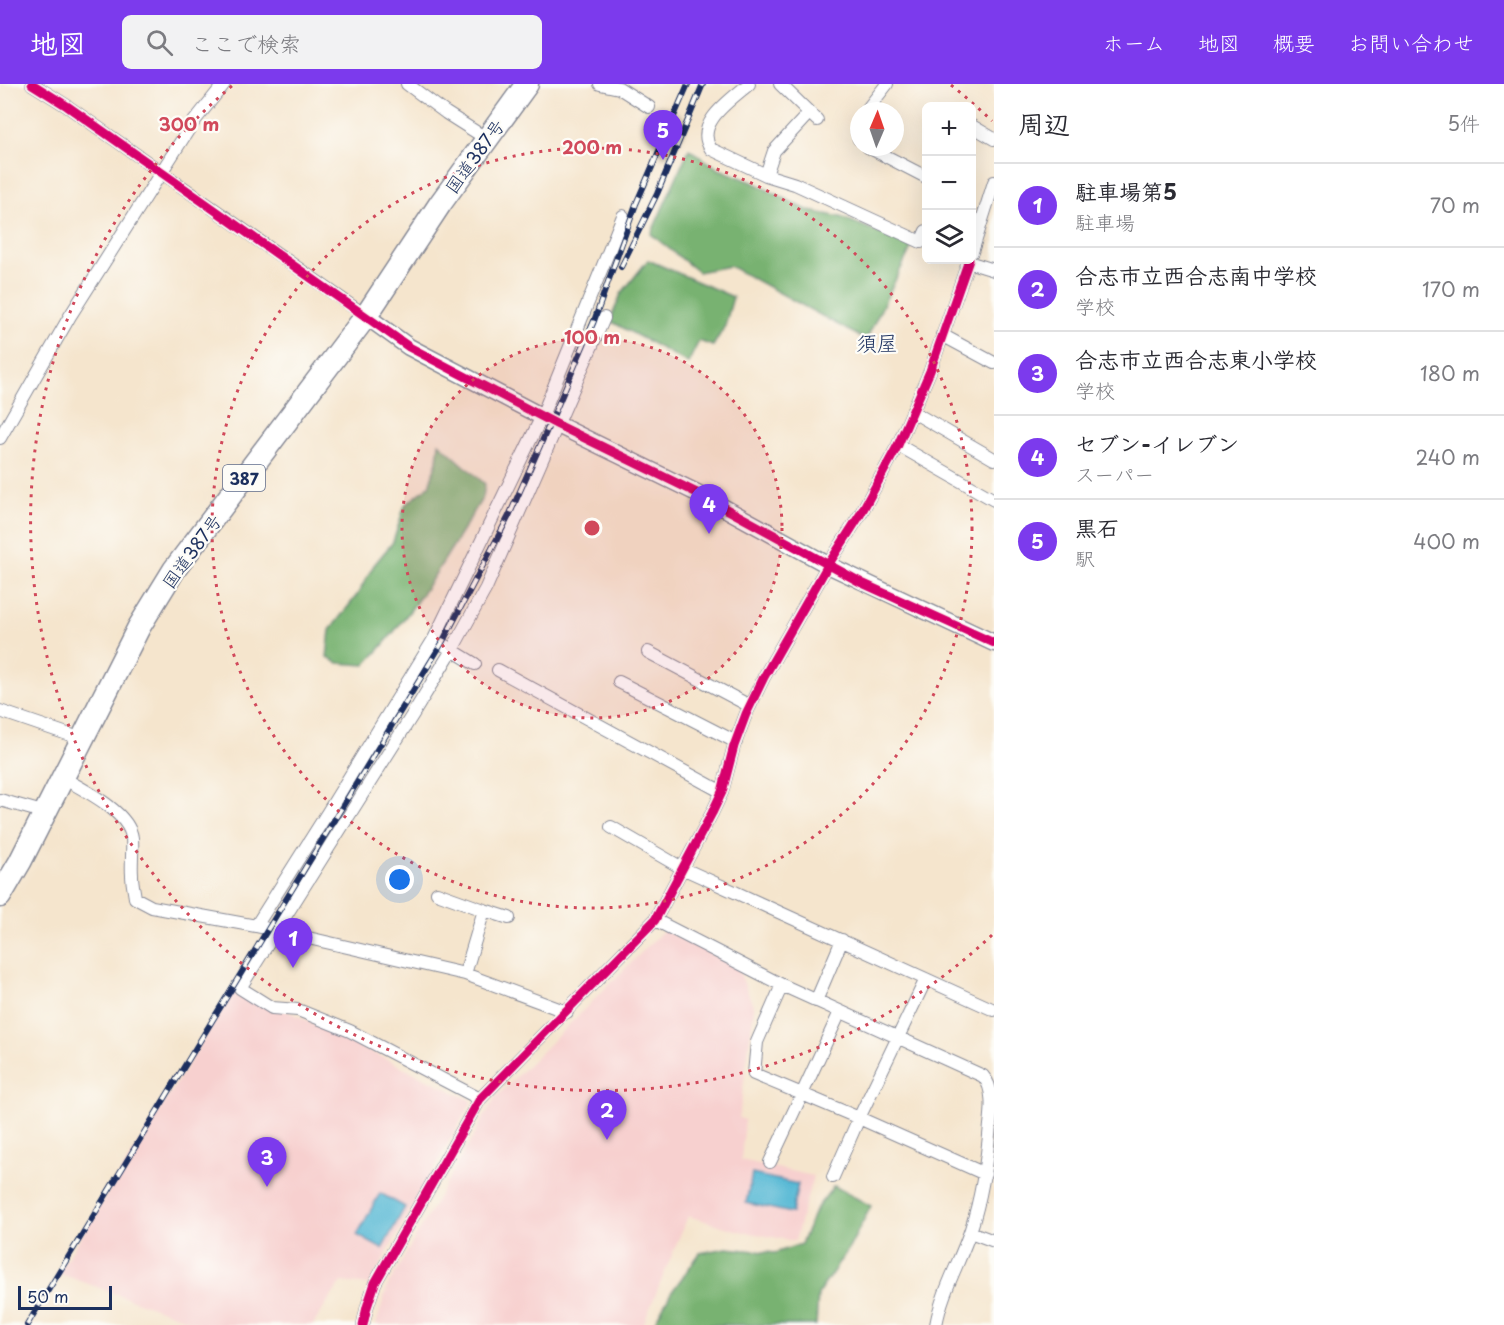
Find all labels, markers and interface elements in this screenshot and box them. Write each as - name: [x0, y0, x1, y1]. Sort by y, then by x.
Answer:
- search box: [122, 15, 542, 69]
- text: 地図: [30, 21, 86, 64]
- icon: search: [143, 26, 176, 59]
- text: ここで検索: [191, 26, 301, 59]
- text: ホーム: [1103, 26, 1165, 58]
- text: 地図: [1198, 26, 1240, 58]
- text: 概要: [1273, 26, 1315, 58]
- text: お問い合わせ: [1348, 26, 1474, 58]
- north arrow: [850, 102, 904, 156]
- map controls: [922, 102, 976, 264]
- button: +: [922, 102, 976, 156]
- text: 周辺: [1018, 104, 1070, 143]
- text: 5件: [1447, 108, 1480, 138]
- text: 300 m: [159, 110, 219, 137]
- pin: 5: [644, 110, 682, 160]
- street label: 国道387号: [438, 113, 510, 199]
- text: 200 m: [562, 133, 622, 160]
- button: −: [922, 156, 976, 210]
- text: 駐車場第5: [1075, 174, 1177, 207]
- text: 1: [1033, 190, 1042, 220]
- text: 70 m: [1430, 190, 1480, 220]
- text: 駐車場: [1075, 207, 1135, 237]
- button: layers: [922, 210, 976, 264]
- text: 合志市立西合志南中学校: [1075, 258, 1317, 291]
- text: 2: [1030, 274, 1045, 304]
- text: 170 m: [1422, 274, 1480, 304]
- text: 学校: [1075, 291, 1115, 321]
- text: 100 m: [564, 323, 620, 350]
- district label: 須屋: [856, 326, 898, 358]
- text: 合志市立西合志東小学校: [1075, 342, 1317, 375]
- text: 3: [1031, 358, 1044, 388]
- text: 180 m: [1420, 358, 1480, 388]
- text: 学校: [1075, 375, 1115, 405]
- text: セブン-イレブン: [1075, 426, 1239, 459]
- text: 4: [1031, 442, 1044, 472]
- text: 240 m: [1415, 442, 1480, 472]
- text: スーパー: [1075, 459, 1154, 489]
- road number: 387: [223, 465, 265, 491]
- pin: 4: [690, 484, 728, 534]
- street label: 国道387号: [155, 508, 227, 594]
- text: 黒石: [1075, 510, 1119, 543]
- centre of rings: [582, 518, 602, 538]
- text: 5: [1031, 526, 1044, 556]
- text: 400 m: [1413, 526, 1480, 556]
- text: 駅: [1075, 543, 1095, 573]
- your location: [385, 865, 414, 894]
- pin: 1: [274, 918, 312, 968]
- pin: 2: [588, 1090, 626, 1140]
- pin: 3: [248, 1138, 286, 1187]
- scale bar: [18, 1283, 112, 1310]
- text: 50 m: [27, 1284, 68, 1308]

